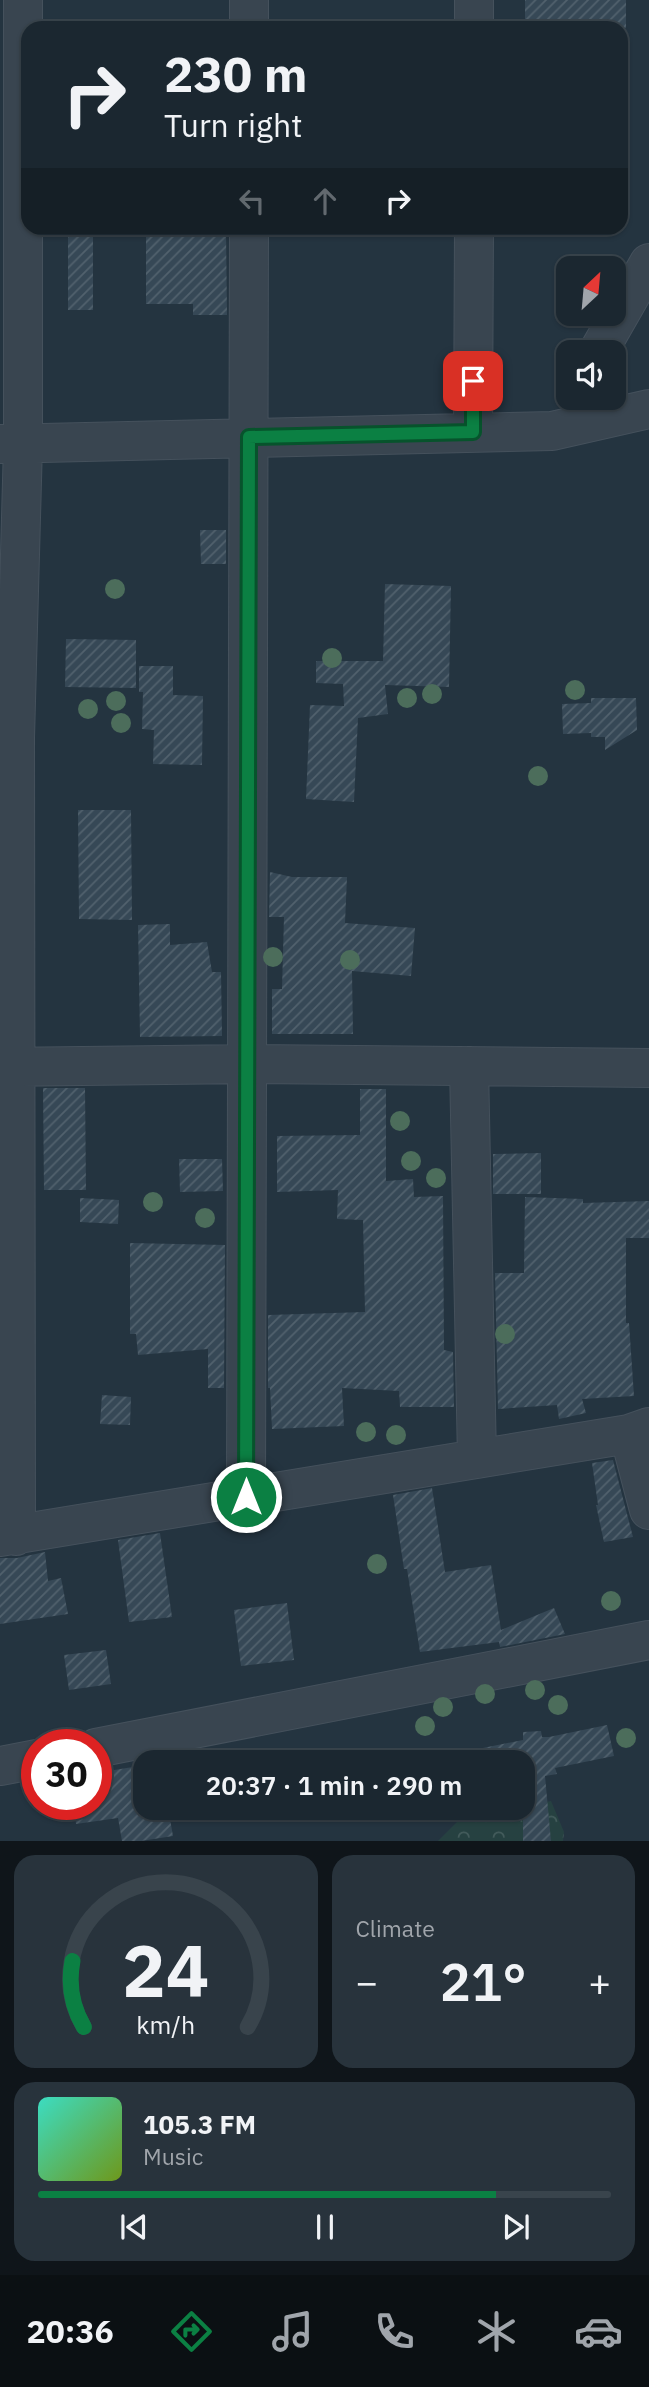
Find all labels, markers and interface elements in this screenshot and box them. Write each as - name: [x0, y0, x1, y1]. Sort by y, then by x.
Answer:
- text: 230 m: [164, 42, 308, 105]
- icon: right: [49, 49, 140, 140]
- text: Turn right: [164, 104, 302, 146]
- icon: left: [233, 182, 271, 220]
- icon: ahead: [306, 182, 344, 220]
- icon: right: [379, 182, 417, 220]
- north arrow: [556, 256, 626, 326]
- map controls: [556, 256, 626, 410]
- button: sound: [556, 340, 626, 410]
- pin: [443, 351, 503, 411]
- icon: arrive: [454, 362, 492, 400]
- position arrow: [209, 1460, 283, 1534]
- speed limit sign: 30: [21, 1729, 112, 1820]
- text: 20:37 · 1 min · 290 m: [206, 1768, 462, 1802]
- text: Climate: [356, 1913, 435, 1943]
- text: 24: [122, 1923, 209, 2018]
- text: 21°: [440, 1948, 527, 2015]
- text: −: [356, 1957, 378, 2006]
- text: +: [588, 1957, 611, 2006]
- text: km/h: [136, 2008, 195, 2041]
- text: 105.3 FM: [143, 2107, 256, 2141]
- text: Music: [143, 2141, 203, 2171]
- icon: previous: [115, 2208, 153, 2246]
- icon: pause: [306, 2208, 344, 2246]
- icon: next: [497, 2208, 535, 2246]
- icon: directions: [167, 2307, 216, 2356]
- icon: music: [268, 2307, 317, 2356]
- icon: phone: [370, 2307, 419, 2356]
- icon: climate: [472, 2307, 521, 2356]
- icon: car: [574, 2307, 623, 2356]
- text: 20:36: [26, 2310, 114, 2352]

